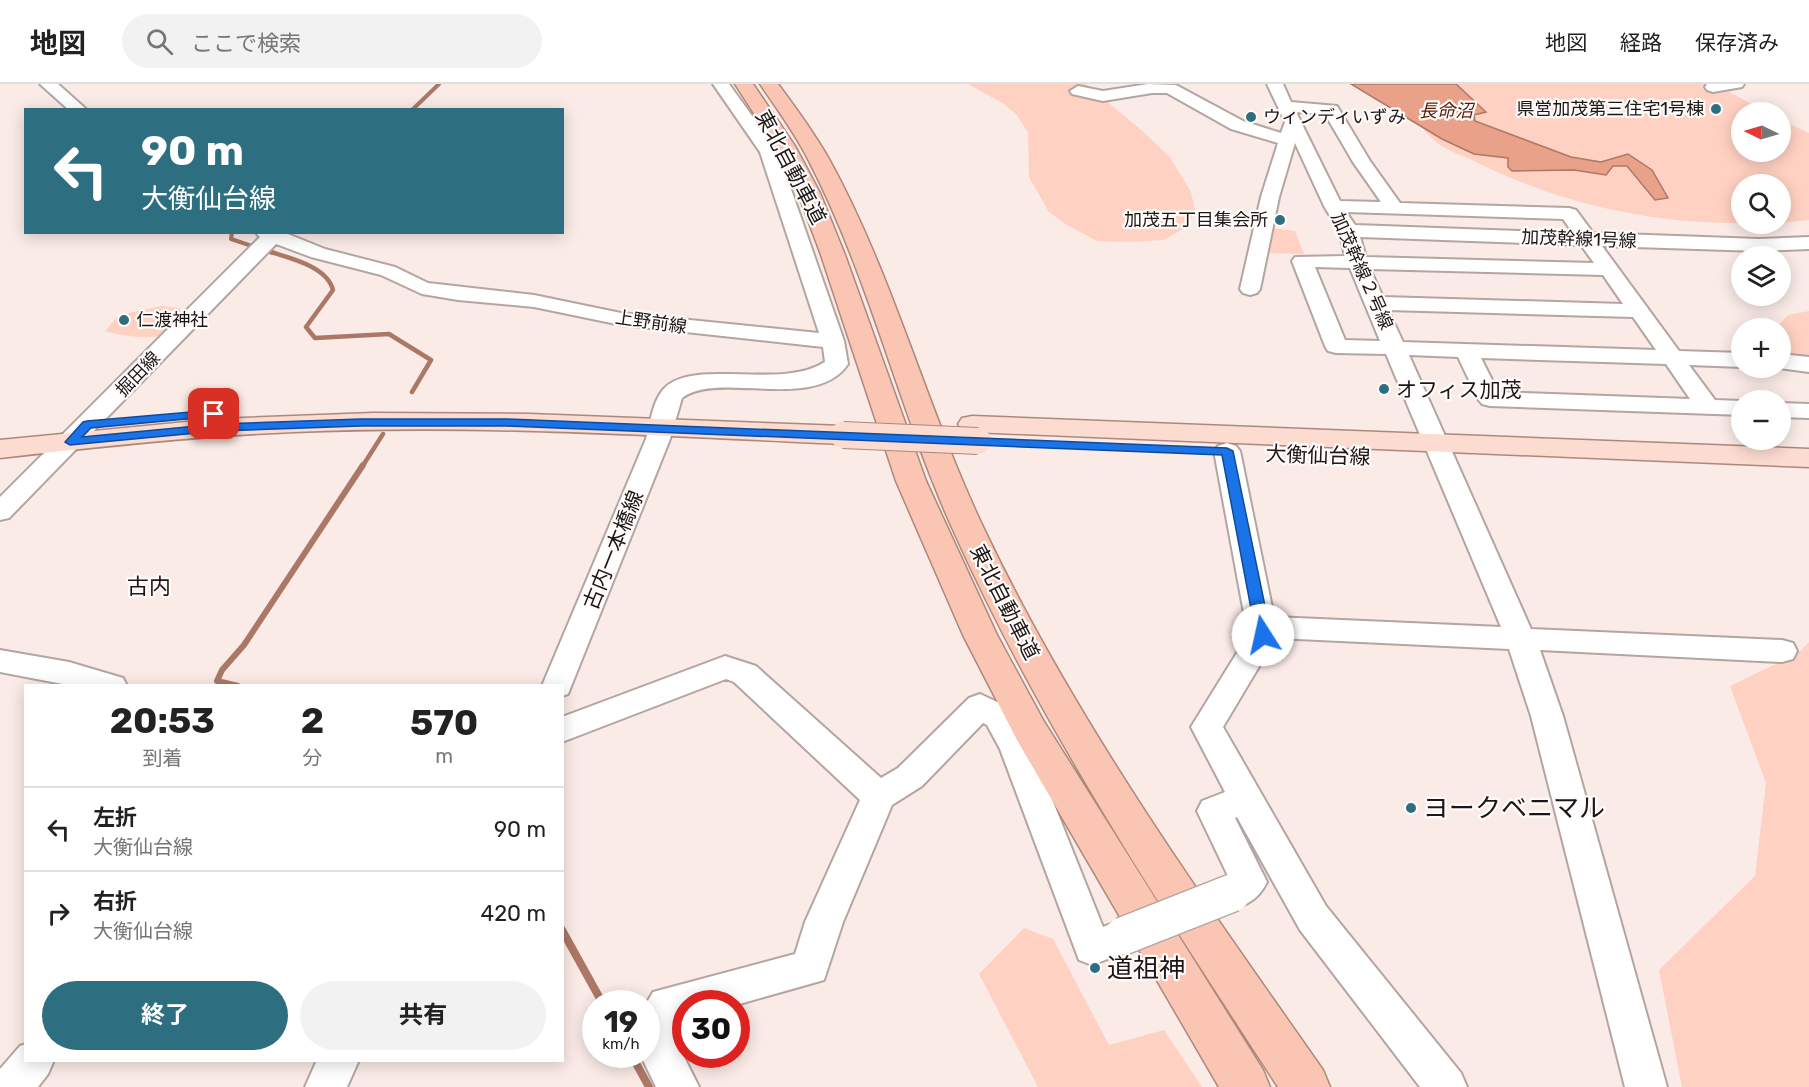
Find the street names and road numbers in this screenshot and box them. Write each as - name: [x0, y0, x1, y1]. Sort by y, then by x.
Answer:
- street label: 東北自動車道: [750, 106, 832, 228]
- street label: 加茂幹線２号線: [1326, 209, 1398, 333]
- street label: 加茂幹線1号線: [1521, 226, 1637, 252]
- street label: 上野前線: [614, 306, 688, 338]
- street label: 掘田線: [111, 347, 165, 401]
- street label: 大衡仙台線: [1265, 441, 1371, 469]
- street label: 古内一本橋線: [578, 487, 648, 613]
- street label: 東北自動車道: [965, 540, 1045, 664]

